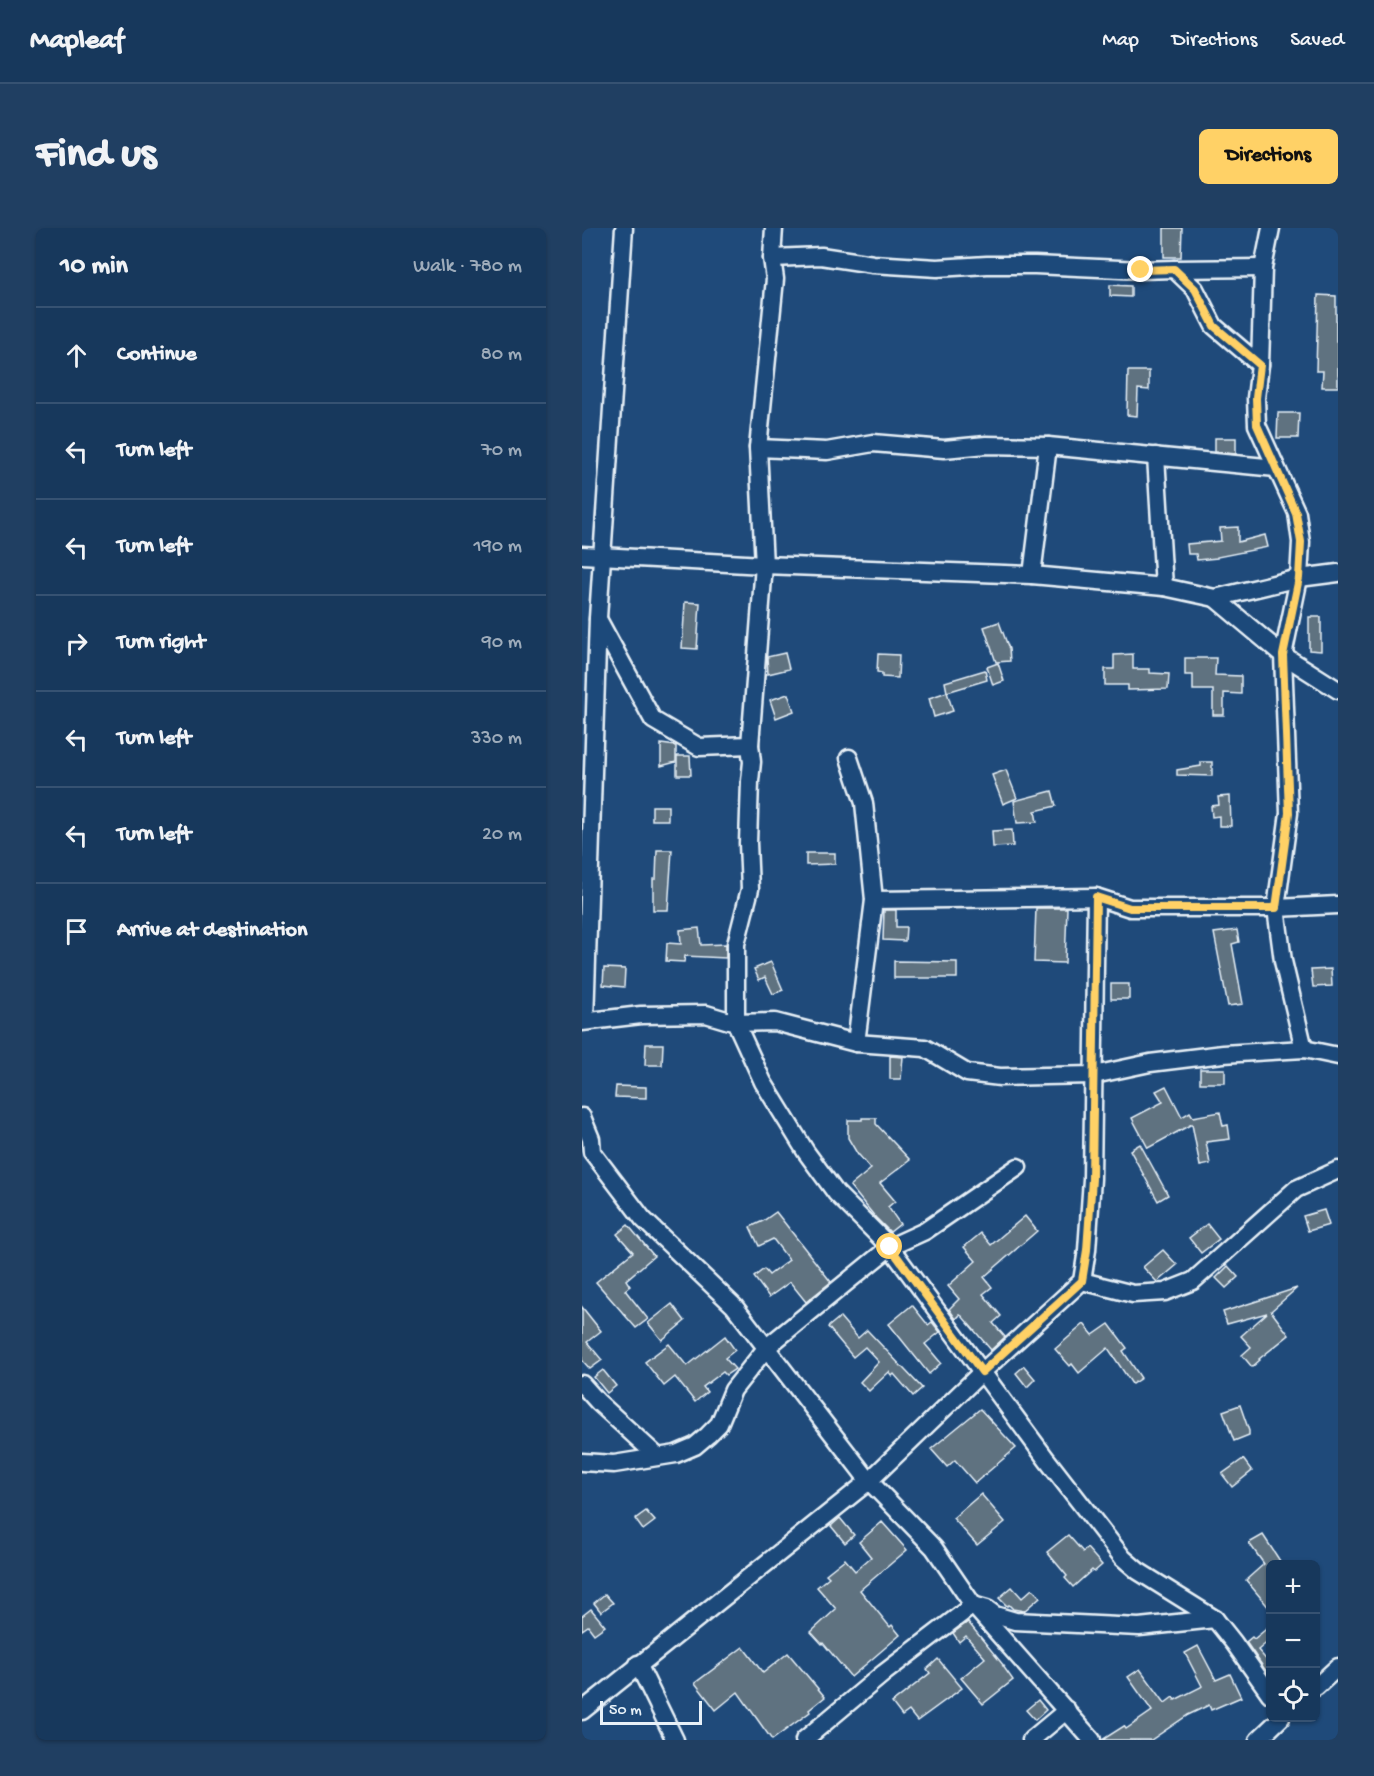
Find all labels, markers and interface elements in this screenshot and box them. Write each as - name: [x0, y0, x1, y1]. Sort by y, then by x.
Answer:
- text: Mapleaf: [30, 25, 124, 58]
- text: Map: [1102, 29, 1139, 54]
- text: Directions: [1172, 29, 1257, 54]
- text: Saved: [1290, 29, 1344, 54]
- button: Directions: [1199, 129, 1338, 184]
- text: Find us: [36, 132, 156, 181]
- text: 10 min: [60, 252, 128, 283]
- text: Walk · 780 m: [413, 256, 522, 279]
- route end: [1127, 256, 1153, 282]
- icon: ahead: [60, 339, 93, 372]
- text: Continue: [117, 342, 197, 368]
- text: 80 m: [481, 344, 522, 367]
- icon: left: [60, 435, 93, 468]
- text: Turn left: [117, 438, 191, 464]
- text: 70 m: [481, 440, 522, 463]
- icon: left: [60, 531, 93, 564]
- text: Turn left: [117, 534, 191, 560]
- text: 190 m: [474, 536, 522, 559]
- icon: right: [60, 627, 93, 660]
- text: Turn right: [117, 630, 205, 656]
- text: 90 m: [482, 632, 522, 655]
- icon: left: [60, 723, 93, 756]
- text: Turn left: [117, 726, 191, 752]
- text: 330 m: [471, 728, 522, 751]
- icon: left: [60, 819, 93, 852]
- text: Turn left: [117, 822, 191, 848]
- text: 20 m: [482, 824, 522, 847]
- icon: arrive: [60, 915, 93, 948]
- text: Arrive at destination: [117, 918, 307, 944]
- route start: [876, 1233, 902, 1259]
- map controls: [1266, 1560, 1320, 1722]
- button: +: [1266, 1560, 1320, 1614]
- button: −: [1266, 1614, 1320, 1668]
- button: locate: [1266, 1668, 1320, 1722]
- scale bar: [600, 1698, 702, 1726]
- text: 50 m: [609, 1702, 642, 1721]

